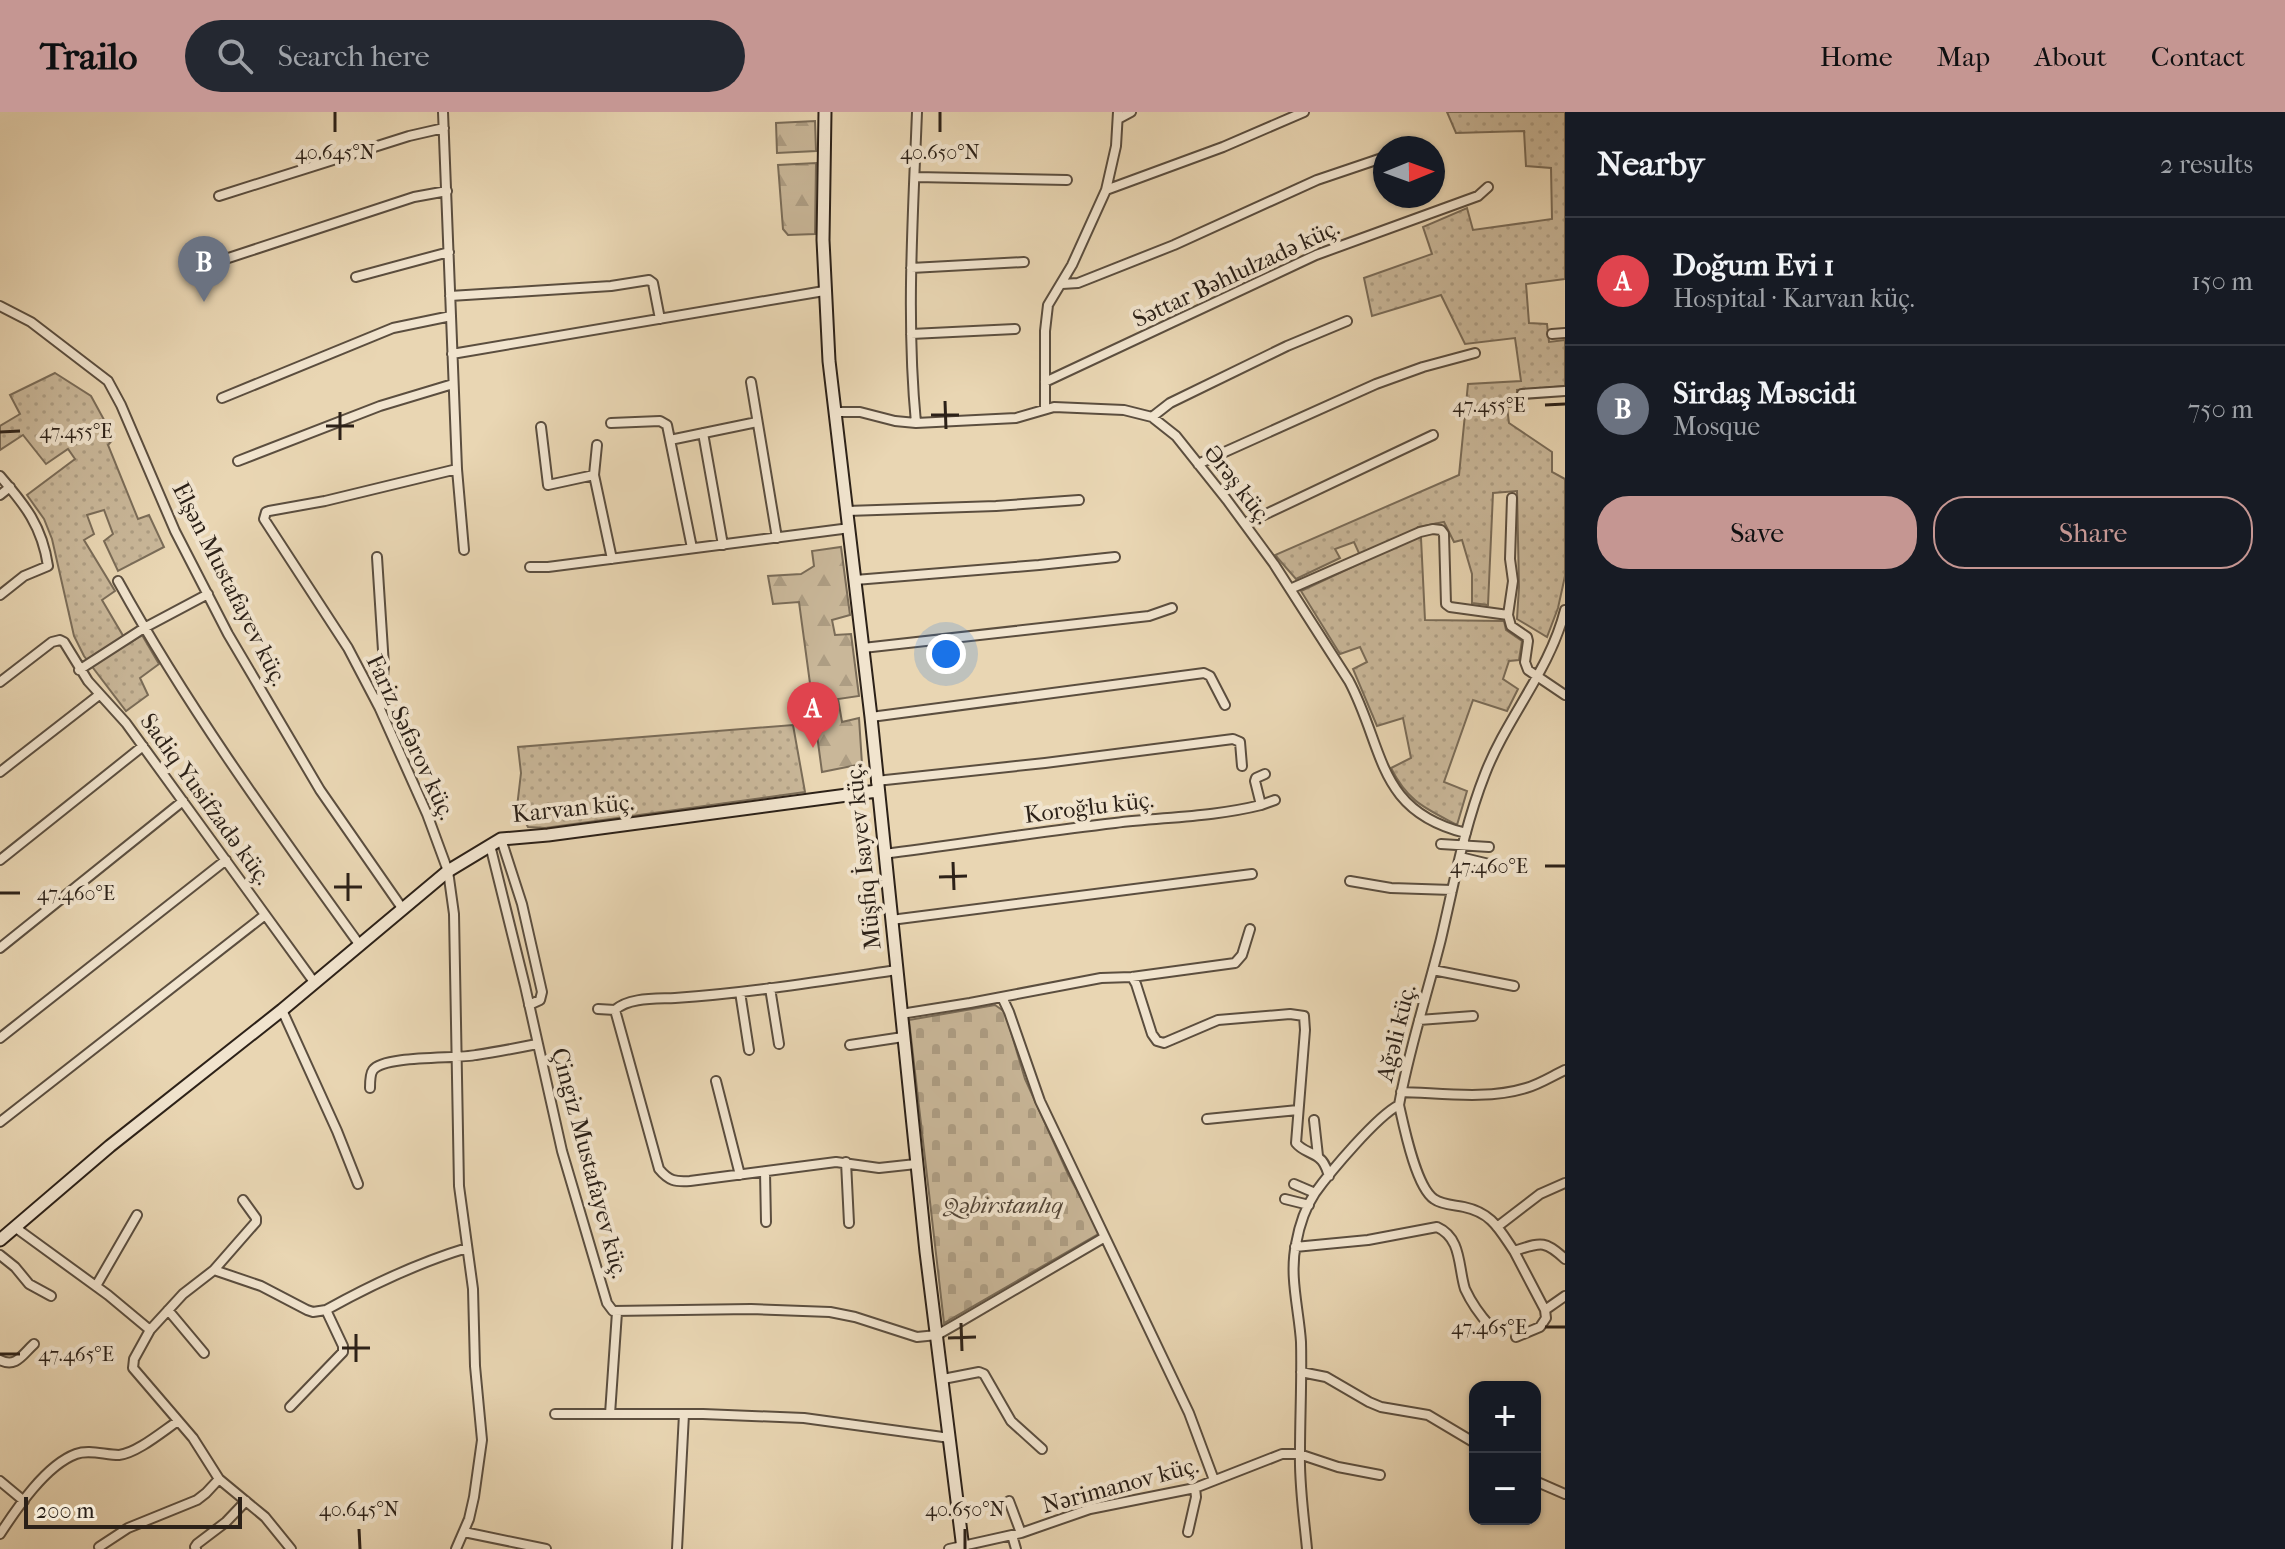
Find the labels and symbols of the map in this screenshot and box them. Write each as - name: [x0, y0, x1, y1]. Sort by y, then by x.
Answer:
- north arrow: [1373, 136, 1445, 208]
- text: 40.645°N: [295, 141, 375, 164]
- text: 40.650°N: [900, 141, 980, 164]
- street label: Səttar Bəhlulzadə küç.: [1128, 213, 1344, 334]
- pin: B: [178, 236, 230, 302]
- text: 47.455°E: [1453, 394, 1525, 417]
- text: 47.455°E: [40, 420, 112, 443]
- street label: Ərəş küç.: [1197, 439, 1278, 530]
- street label: Elşən Mustafayev küç.: [166, 478, 293, 691]
- your location: [926, 634, 966, 674]
- street label: Fariz Səfərov küç.: [360, 650, 461, 824]
- pin: A: [787, 682, 839, 748]
- street label: Sadiq Yusifzadə küç.: [134, 708, 278, 891]
- street label: Müşfiq İsayev küç.: [838, 763, 888, 951]
- street label: Koroğlu küç.: [1023, 785, 1156, 830]
- street label: Karvan küç.: [511, 788, 635, 829]
- text: 47.460°E: [1450, 855, 1528, 878]
- text: 47.460°E: [37, 882, 115, 905]
- street label: Ağəli küç.: [1370, 982, 1423, 1086]
- street label: Çingiz Mustafayev küç.: [545, 1045, 634, 1282]
- park label: Qəbirstanlıq: [942, 1191, 1063, 1219]
- text: 47.465°E: [1451, 1316, 1527, 1339]
- text: 47.465°E: [38, 1343, 114, 1366]
- street label: Nərimanov küç.: [1039, 1451, 1202, 1520]
- scale bar: [24, 1493, 242, 1529]
- text: 40.645°N: [319, 1498, 399, 1521]
- text: 40.650°N: [925, 1498, 1005, 1521]

